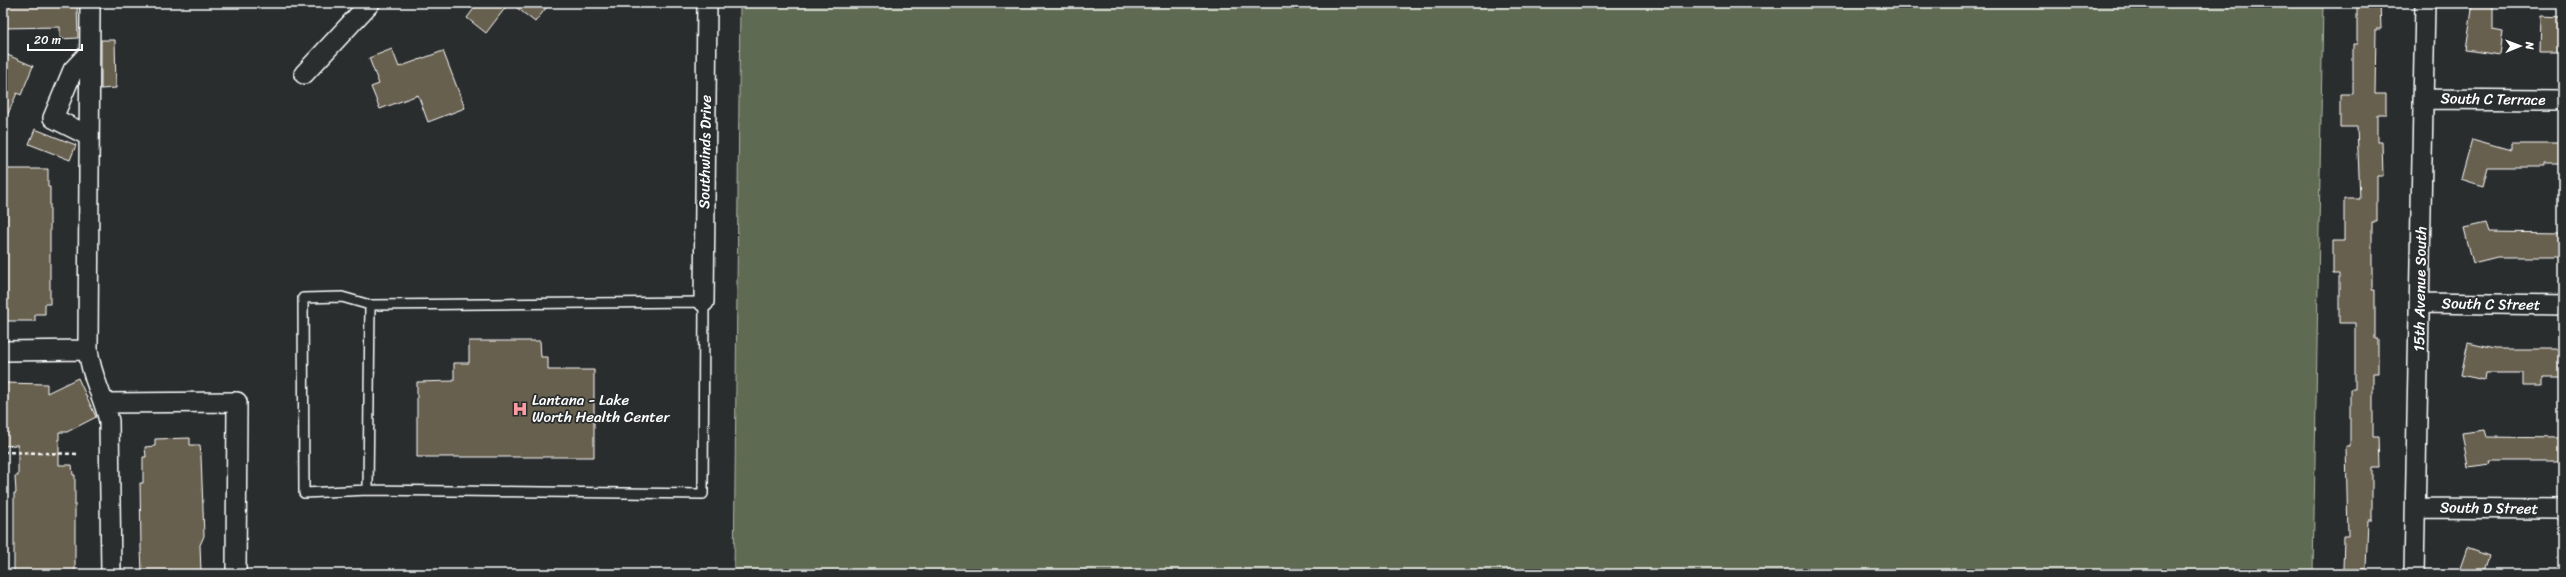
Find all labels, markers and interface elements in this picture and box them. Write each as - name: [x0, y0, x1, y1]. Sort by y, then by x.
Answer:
- scale bar: [28, 26, 82, 52]
- north arrow: [2500, 26, 2540, 66]
- text: 20 m: [34, 29, 61, 51]
- text: N: [2520, 41, 2539, 50]
- street label: South C Terrace: [2440, 85, 2546, 113]
- street label: Southwinds Drive: [691, 95, 719, 209]
- street label: 15th Avenue South: [2406, 226, 2434, 352]
- street label: South C Street: [2441, 290, 2541, 318]
- place label: Lantana - Lake Worth Health Center: [532, 387, 671, 430]
- hospital icon: Lantana - Lake Worth Health Center: [511, 400, 529, 418]
- street label: South D Street: [2440, 494, 2539, 522]

